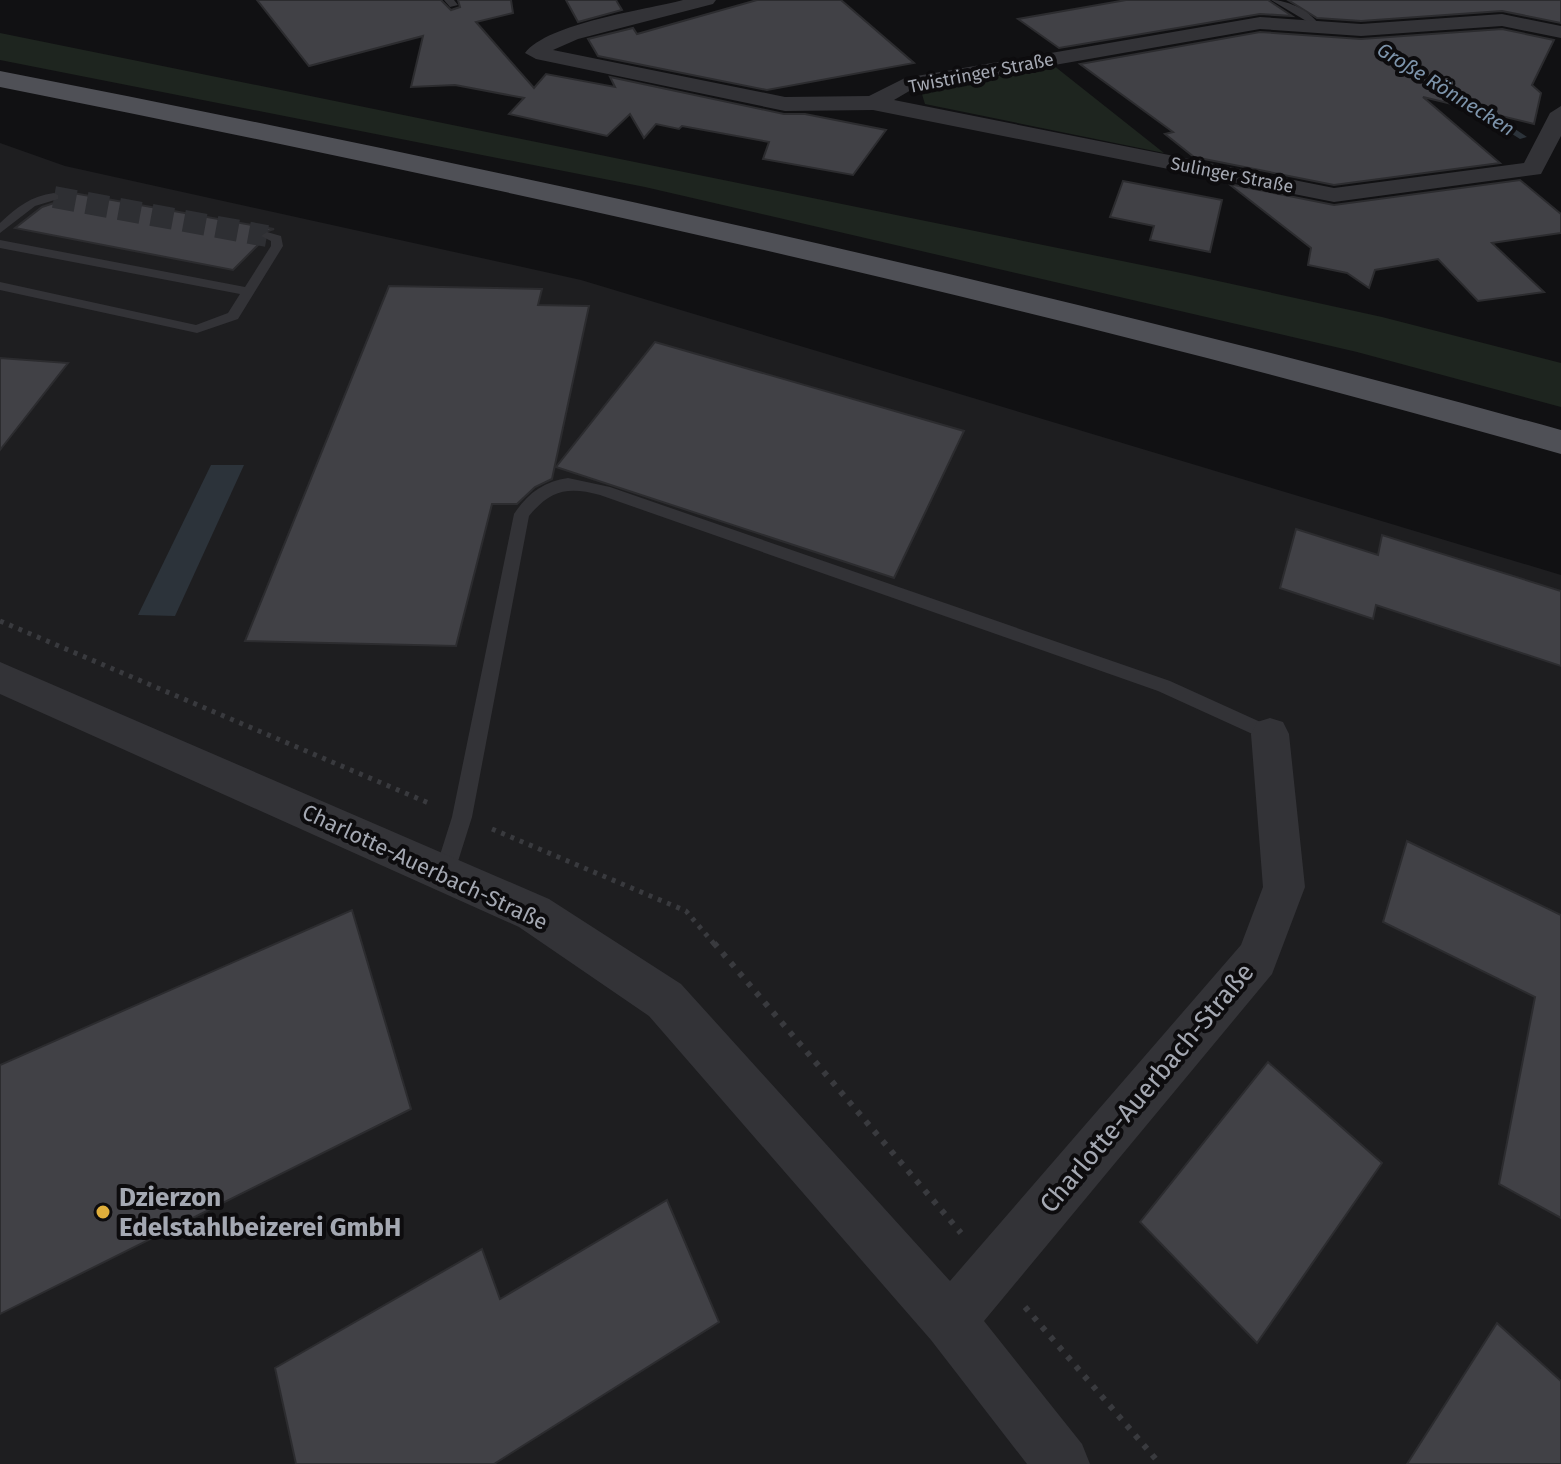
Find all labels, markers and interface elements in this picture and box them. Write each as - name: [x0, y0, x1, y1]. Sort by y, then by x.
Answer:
- water label: Große Rönnecken: [1373, 37, 1519, 141]
- street label: Twistringer Straße: [906, 48, 1056, 98]
- street label: Sulinger Straße: [1169, 152, 1295, 198]
- street label: Charlotte-Auerbach-Straße: [298, 798, 552, 936]
- street label: Charlotte-Auerbach-Straße: [1033, 957, 1261, 1219]
- place label: Dzierzon Edelstahlbeizerei GmbH: [119, 1182, 401, 1243]
- marker: Dzierzon Edelstahlbeizerei GmbH: [94, 1203, 112, 1221]

